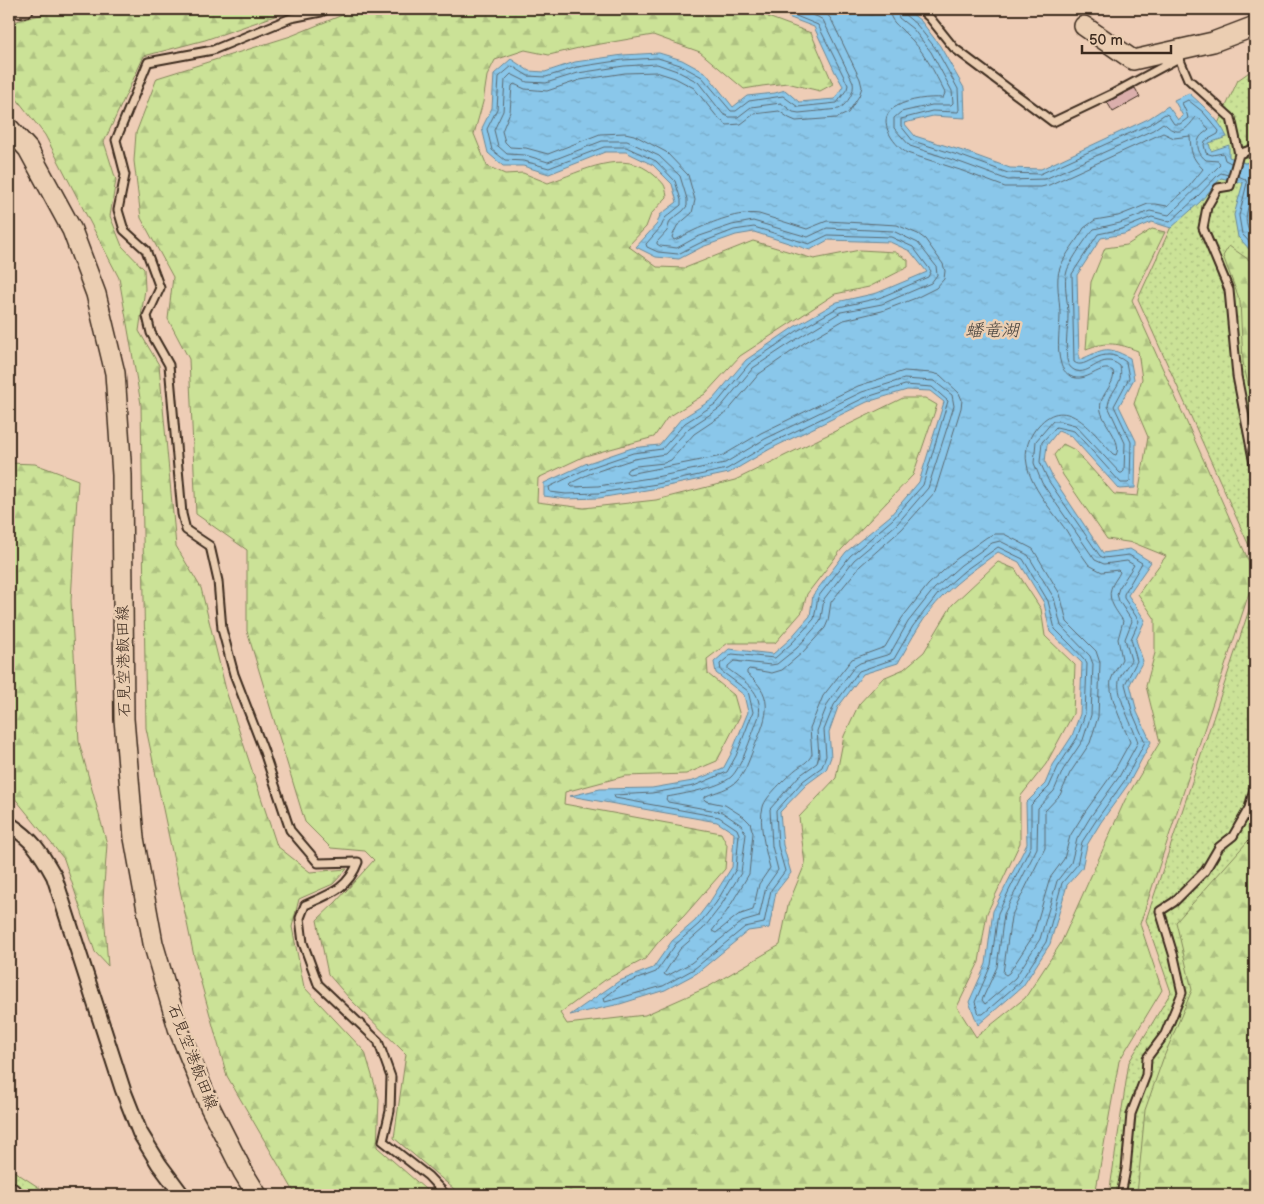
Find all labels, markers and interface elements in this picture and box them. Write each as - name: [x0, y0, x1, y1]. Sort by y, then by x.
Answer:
- scale bar: [1082, 22, 1170, 54]
- text: 50 m: [1089, 31, 1123, 50]
- water label: 蟠竜湖: [965, 320, 1021, 341]
- street label: 石見空港飯田線: [114, 605, 134, 717]
- street label: 石見空港飯田線: [163, 1001, 221, 1113]

